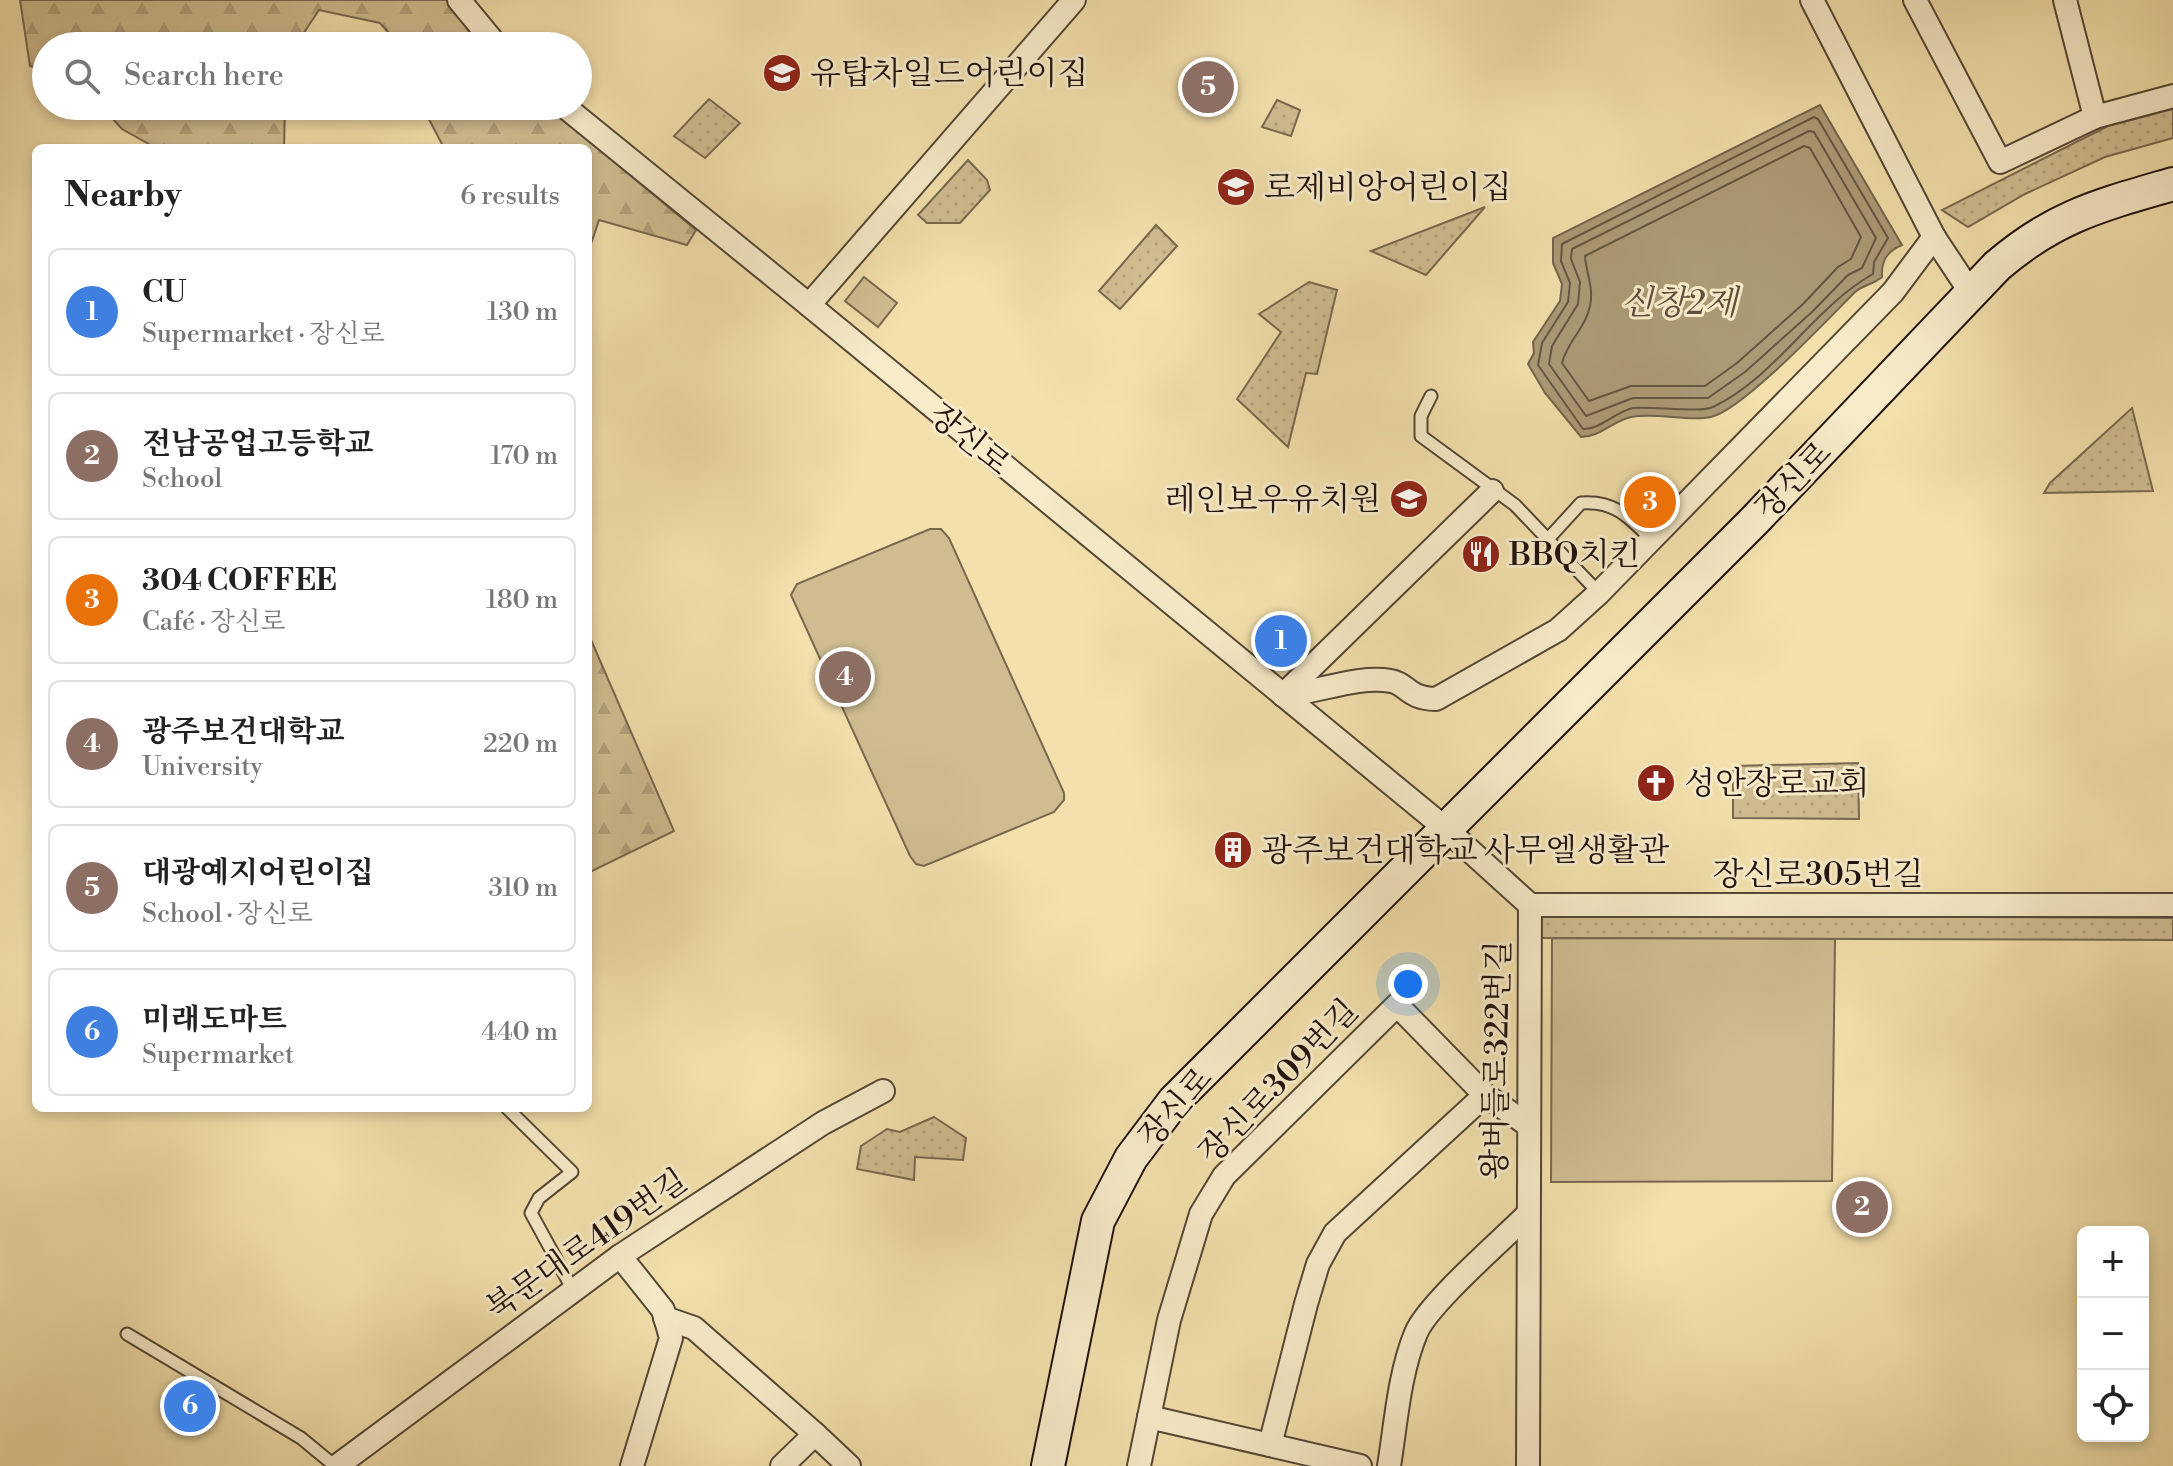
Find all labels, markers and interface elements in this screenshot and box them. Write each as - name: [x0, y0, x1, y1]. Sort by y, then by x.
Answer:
- search box: [32, 32, 592, 120]
- school or university icon: 유탑차일드어린이집: [761, 52, 803, 94]
- icon: search: [60, 54, 104, 98]
- place label: 유탑차일드어린이집: [810, 54, 1088, 94]
- text: Search here: [124, 57, 284, 95]
- pin: 5: [1182, 57, 1234, 117]
- school or university icon: 로제비앙어린이집: [1215, 166, 1257, 208]
- place label: 로제비앙어린이집: [1264, 168, 1511, 208]
- text: Nearby: [64, 175, 182, 217]
- text: 6 results: [460, 180, 560, 212]
- text: CU: [142, 274, 187, 312]
- water label: 신창2제: [1621, 283, 1741, 325]
- text: 1: [86, 296, 98, 328]
- text: 130 m: [487, 296, 558, 328]
- text: Supermarket · 장신로: [142, 318, 385, 350]
- street label: 장신로: [921, 395, 1018, 485]
- text: 전남공업고등학교: [142, 425, 374, 463]
- street label: 장신로: [1747, 433, 1840, 528]
- text: 2: [84, 440, 100, 472]
- text: 170 m: [490, 440, 558, 472]
- text: School: [142, 463, 222, 495]
- pin: 3: [1624, 472, 1676, 532]
- school or university icon: 레인보우유치원: [1388, 478, 1430, 520]
- place label: 레인보우유치원: [1165, 480, 1381, 520]
- restaurant icon: BBQ치킨: [1460, 533, 1502, 575]
- place label: BBQ치킨: [1508, 535, 1640, 575]
- text: 304 COFFEE: [142, 562, 337, 600]
- text: 3: [84, 584, 100, 616]
- text: 180 m: [486, 584, 558, 616]
- text: Café · 장신로: [142, 606, 285, 638]
- pin: 1: [1255, 611, 1307, 671]
- pin: 4: [819, 647, 871, 707]
- text: 광주보건대학교: [142, 713, 345, 751]
- text: 4: [83, 728, 101, 760]
- text: 220 m: [483, 728, 558, 760]
- text: University: [142, 751, 263, 783]
- church icon: 성안장로교회: [1635, 762, 1677, 804]
- place label: 성안장로교회: [1684, 764, 1869, 804]
- building icon: 광주보건대학교 사무엘생활관: [1212, 829, 1254, 871]
- place label: 광주보건대학교 사무엘생활관: [1261, 831, 1670, 871]
- text: 대광예지어린이집: [142, 854, 374, 892]
- street label: 장신로305번길: [1712, 855, 1924, 895]
- text: 5: [84, 872, 100, 904]
- text: 310 m: [489, 872, 558, 904]
- text: School · 장신로: [142, 898, 313, 930]
- street label: 왕버들로322번길: [1475, 940, 1519, 1180]
- your location: [1388, 964, 1428, 1004]
- street label: 장신로309번길: [1190, 991, 1367, 1172]
- text: 미래도마트: [142, 1001, 287, 1039]
- text: 6: [84, 1016, 100, 1048]
- text: 440 m: [481, 1016, 558, 1048]
- text: Supermarket: [142, 1039, 294, 1071]
- street label: 장신로: [1130, 1059, 1221, 1156]
- street label: 북문대로419번길: [478, 1161, 695, 1329]
- pin: 2: [1836, 1177, 1888, 1237]
- map controls: [2077, 1226, 2149, 1442]
- button: +: [2077, 1226, 2149, 1298]
- button: −: [2077, 1298, 2149, 1370]
- button: locate: [2077, 1370, 2149, 1442]
- pin: 6: [164, 1376, 216, 1436]

